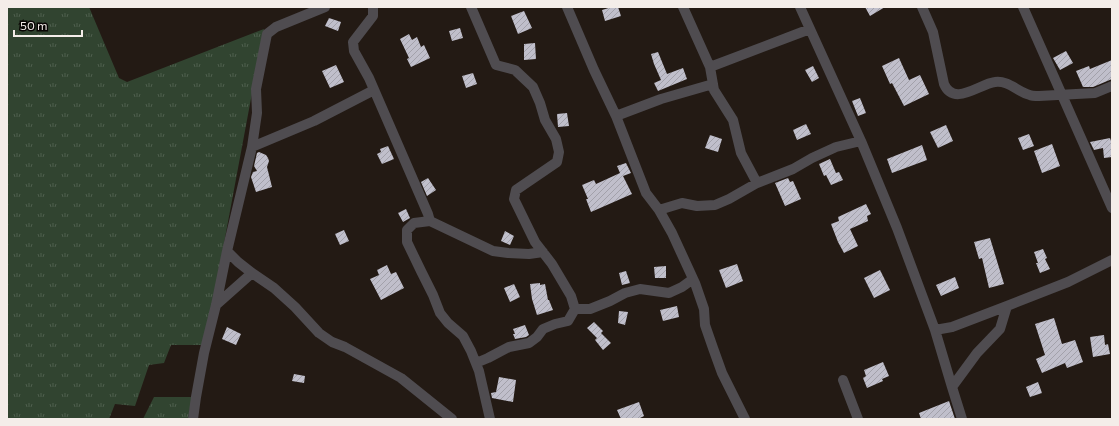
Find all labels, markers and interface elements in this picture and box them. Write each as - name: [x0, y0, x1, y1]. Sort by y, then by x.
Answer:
- scale bar: [14, 12, 82, 38]
- text: 50 m: [20, 18, 48, 32]

